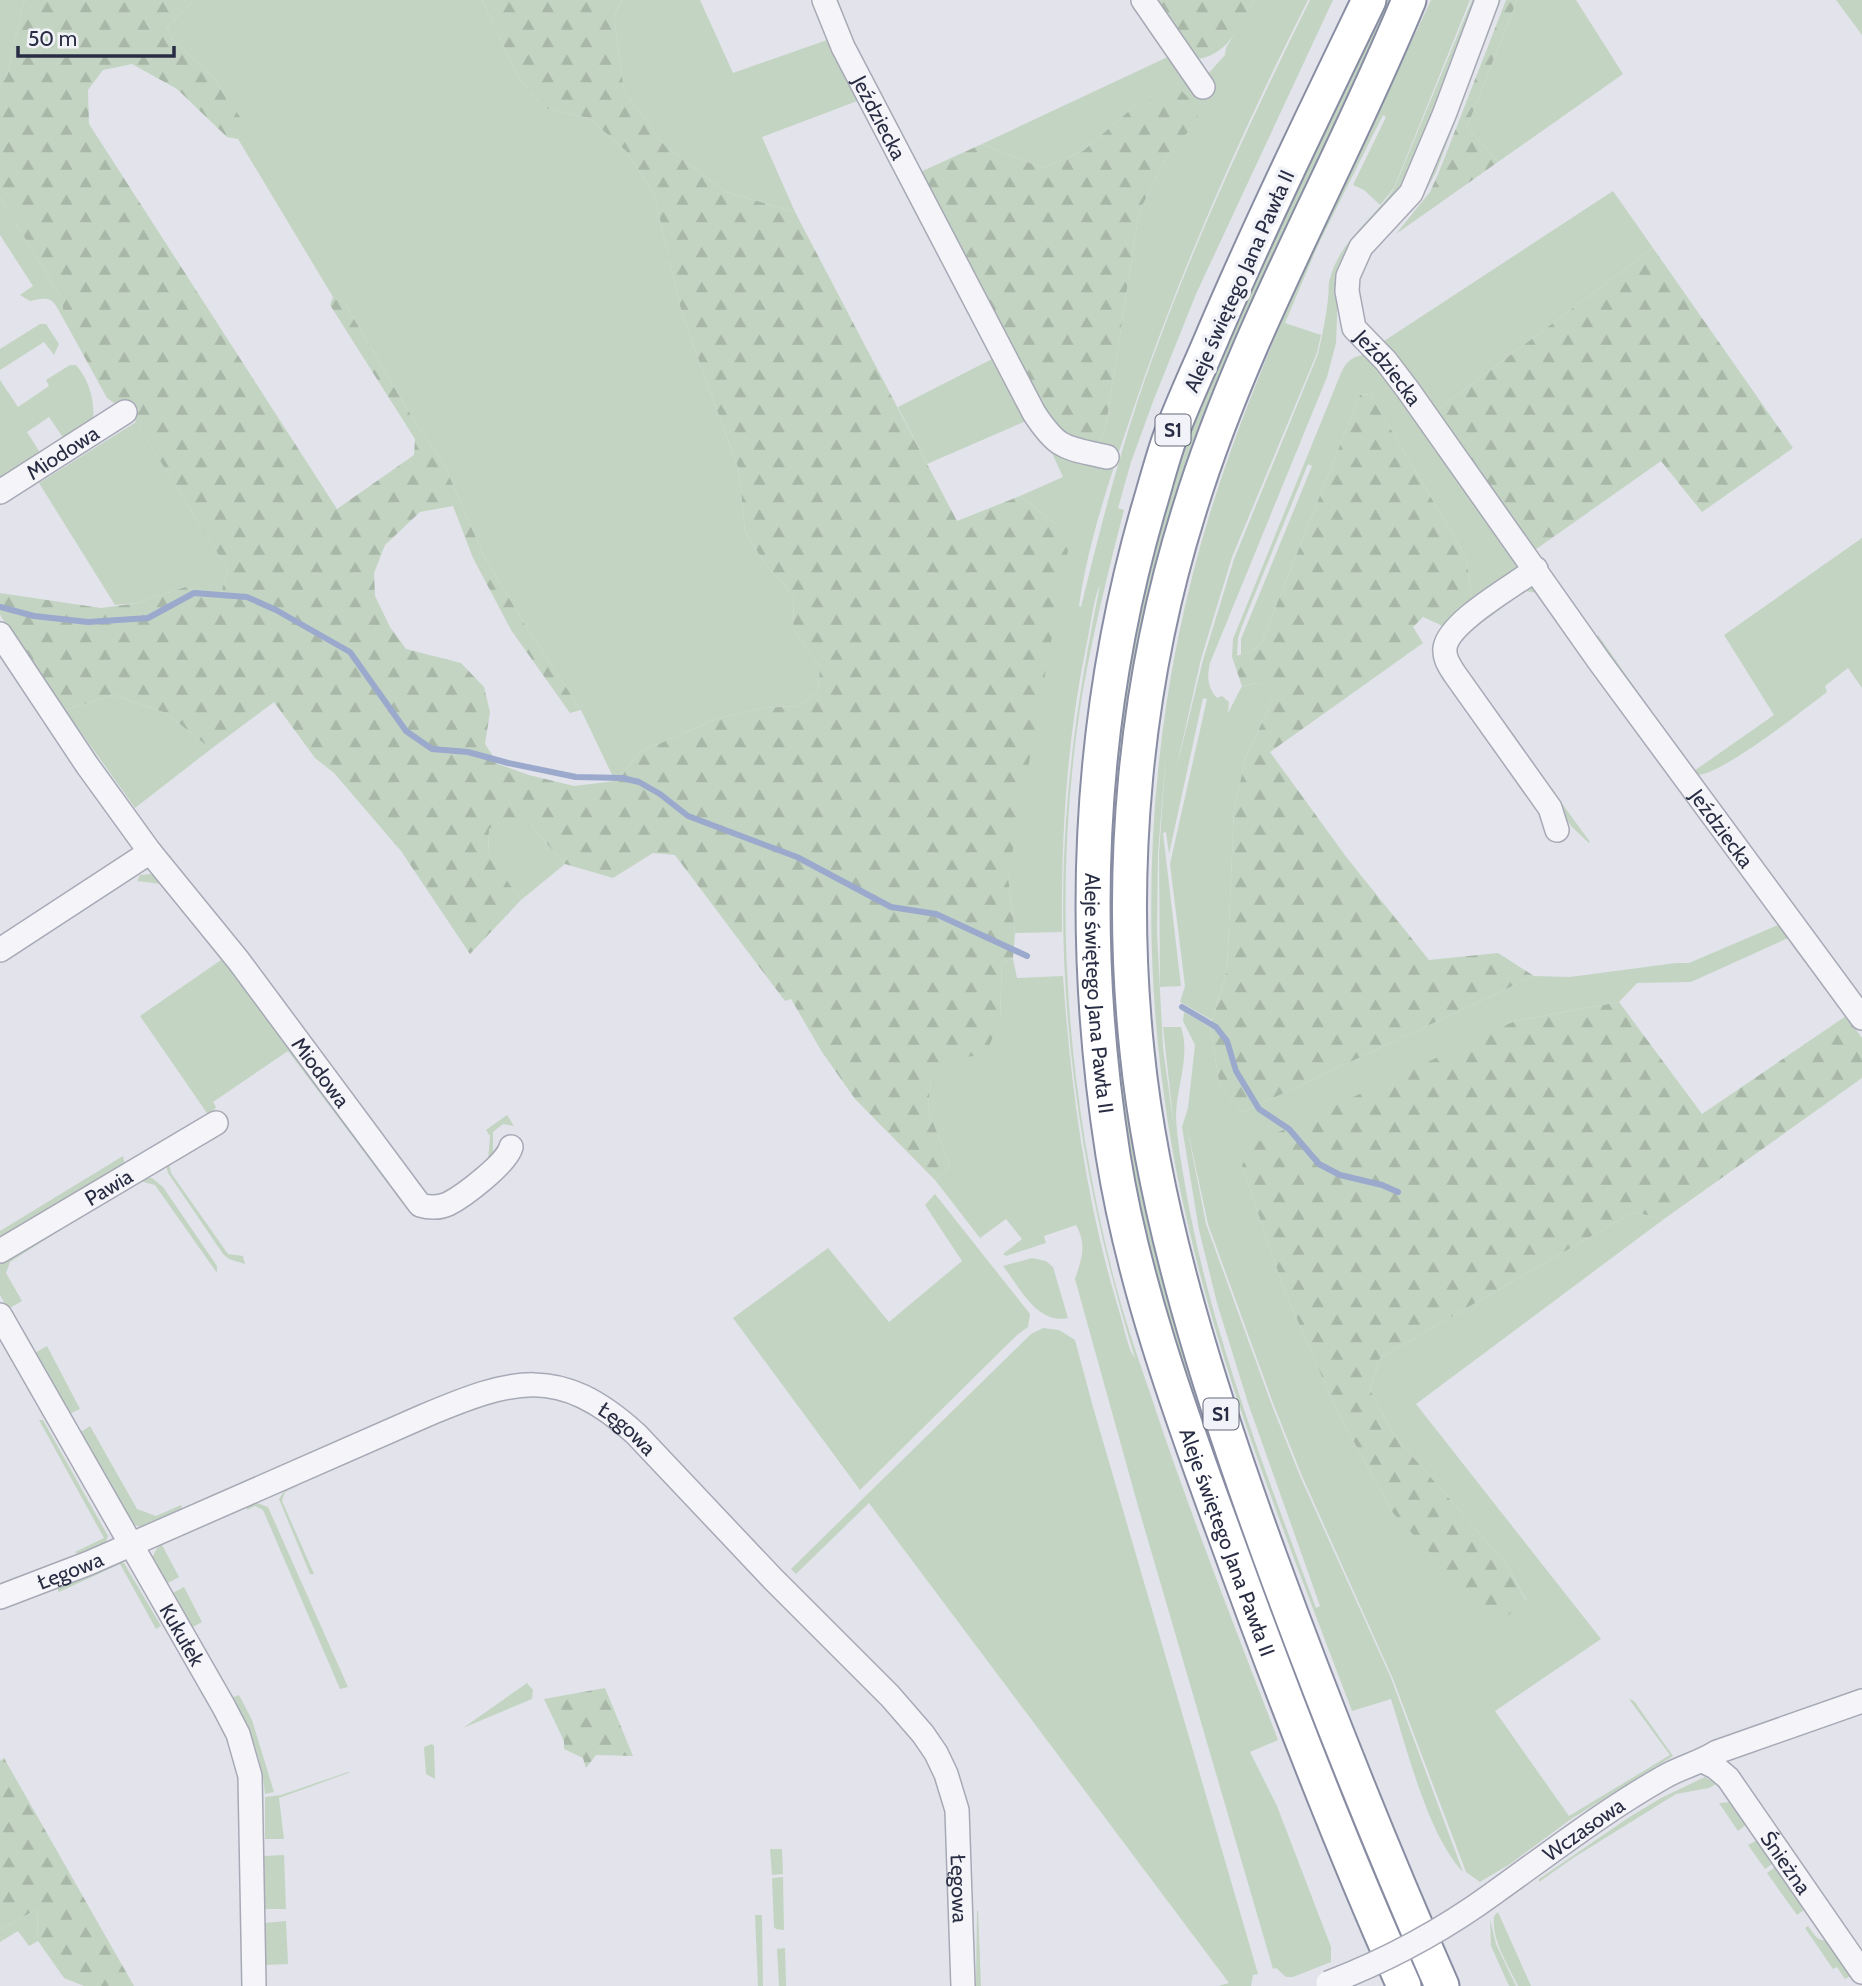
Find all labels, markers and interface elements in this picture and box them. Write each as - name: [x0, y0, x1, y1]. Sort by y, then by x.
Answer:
- scale bar: [18, 14, 173, 58]
- text: 50 m: [28, 26, 77, 51]
- street label: Jeździecka: [847, 70, 912, 164]
- street label: Aleje świętego Jana Pawła II: [1179, 166, 1300, 397]
- street label: Jeździecka: [1349, 323, 1427, 410]
- road number: S1: [1156, 414, 1190, 446]
- street label: Miodowa: [21, 420, 103, 485]
- street label: Jeździecka: [1684, 783, 1759, 872]
- street label: Aleje świętego Jana Pawła II: [1080, 873, 1119, 1115]
- street label: Miodowa: [287, 1032, 355, 1112]
- street label: Pawia: [80, 1163, 137, 1211]
- street label: Łęgowa: [594, 1396, 662, 1460]
- road number: S1: [1204, 1398, 1238, 1430]
- street label: Aleje świętego Jana Pawła II: [1175, 1425, 1281, 1660]
- street label: Łęgowa: [34, 1546, 107, 1594]
- street label: Kukułek: [155, 1599, 211, 1671]
- street label: Wczasowa: [1538, 1792, 1629, 1866]
- street label: Śnieżna: [1756, 1826, 1817, 1899]
- street label: Łęgowa: [946, 1854, 973, 1923]

